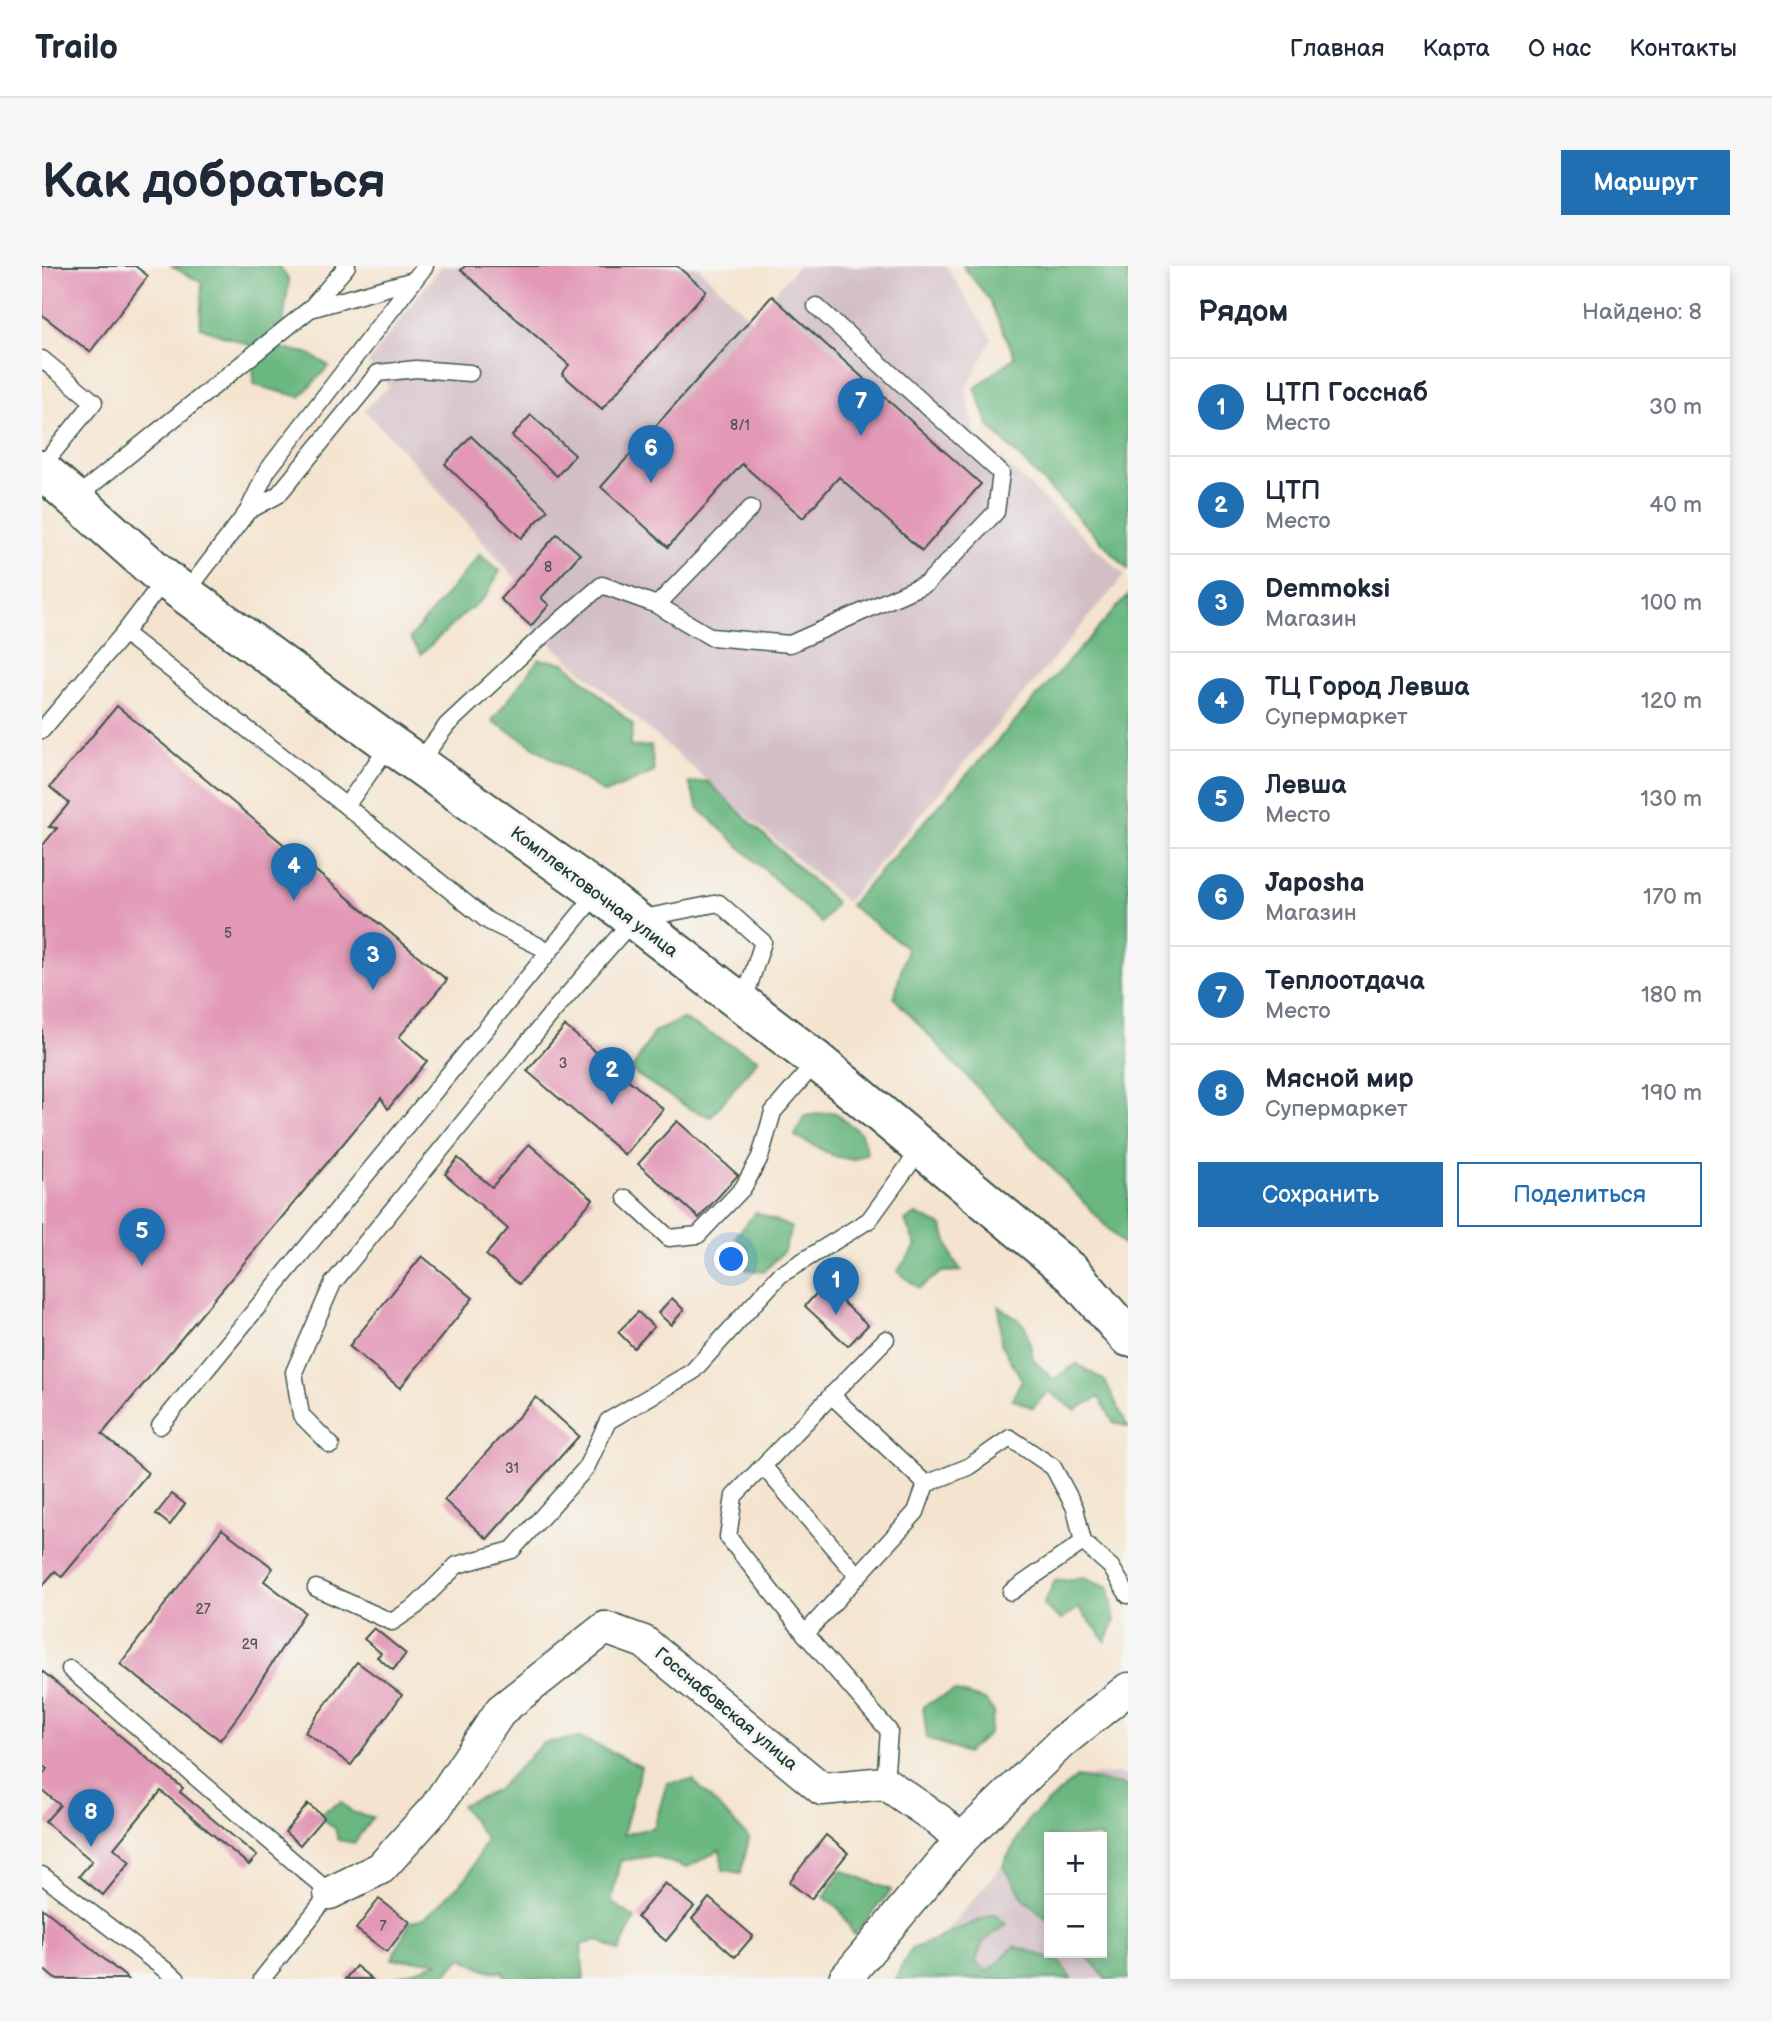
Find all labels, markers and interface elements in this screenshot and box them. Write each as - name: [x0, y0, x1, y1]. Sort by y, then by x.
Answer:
- text: Trailo: [35, 28, 118, 68]
- text: Главная: [1290, 34, 1384, 63]
- text: Карта: [1422, 34, 1490, 63]
- text: О нас: [1528, 34, 1591, 63]
- text: Контакты: [1629, 34, 1737, 63]
- button: Маршрут: [1561, 150, 1730, 215]
- text: Как добраться: [42, 153, 386, 212]
- text: Рядом: [1198, 294, 1288, 330]
- text: Найдено: 8: [1582, 298, 1702, 326]
- pin: 7: [838, 378, 884, 436]
- text: ЦТП Госснаб: [1265, 378, 1428, 409]
- text: 1: [1216, 393, 1226, 421]
- text: 30 m: [1649, 393, 1702, 421]
- text: Место: [1265, 409, 1331, 437]
- house number: 8/1: [730, 417, 750, 434]
- pin: 6: [628, 425, 674, 483]
- text: ЦТП: [1265, 476, 1321, 507]
- text: 2: [1214, 491, 1228, 519]
- text: 40 m: [1649, 491, 1702, 519]
- text: Место: [1265, 507, 1331, 535]
- house number: 8: [544, 559, 552, 576]
- text: Demmoksi: [1265, 574, 1390, 605]
- text: 3: [1214, 589, 1228, 617]
- text: 100 m: [1641, 589, 1702, 617]
- text: Магазин: [1265, 605, 1357, 633]
- text: ТЦ Город Левша: [1265, 672, 1469, 703]
- text: 4: [1214, 687, 1228, 715]
- text: 120 m: [1641, 687, 1702, 715]
- text: Супермаркет: [1265, 703, 1408, 731]
- text: Левша: [1265, 770, 1346, 801]
- text: 5: [1214, 785, 1228, 813]
- text: 130 m: [1640, 785, 1702, 813]
- text: Место: [1265, 801, 1331, 829]
- street label: Комплектовочная улица: [506, 822, 682, 962]
- pin: 4: [271, 843, 317, 901]
- text: Japosha: [1265, 868, 1365, 899]
- text: 6: [1214, 883, 1228, 911]
- text: 170 m: [1643, 883, 1702, 911]
- text: Магазин: [1265, 899, 1357, 927]
- house number: 5: [224, 925, 232, 942]
- pin: 3: [350, 932, 396, 990]
- text: Теплоотдача: [1265, 966, 1425, 997]
- text: 7: [1215, 981, 1227, 1009]
- text: 180 m: [1641, 981, 1702, 1009]
- text: Место: [1265, 997, 1331, 1025]
- pin: 2: [589, 1047, 635, 1105]
- house number: 3: [559, 1055, 567, 1072]
- text: Мясной мир: [1265, 1064, 1414, 1095]
- text: 8: [1214, 1079, 1228, 1107]
- text: 190 m: [1641, 1079, 1702, 1107]
- text: Супермаркет: [1265, 1095, 1408, 1123]
- button: Сохранить: [1198, 1162, 1443, 1227]
- button: Поделиться: [1457, 1162, 1702, 1227]
- pin: 5: [119, 1208, 165, 1266]
- your location: [714, 1242, 748, 1276]
- pin: 1: [813, 1257, 859, 1315]
- house number: 31: [505, 1460, 519, 1477]
- house number: 27: [195, 1601, 211, 1618]
- house number: 29: [242, 1636, 258, 1653]
- street label: Госснабовская улица: [650, 1643, 802, 1775]
- pin: 8: [68, 1789, 114, 1847]
- map controls: [1044, 1832, 1107, 1958]
- button: +: [1044, 1832, 1107, 1895]
- button: −: [1044, 1895, 1107, 1958]
- house number: 7: [380, 1918, 387, 1935]

